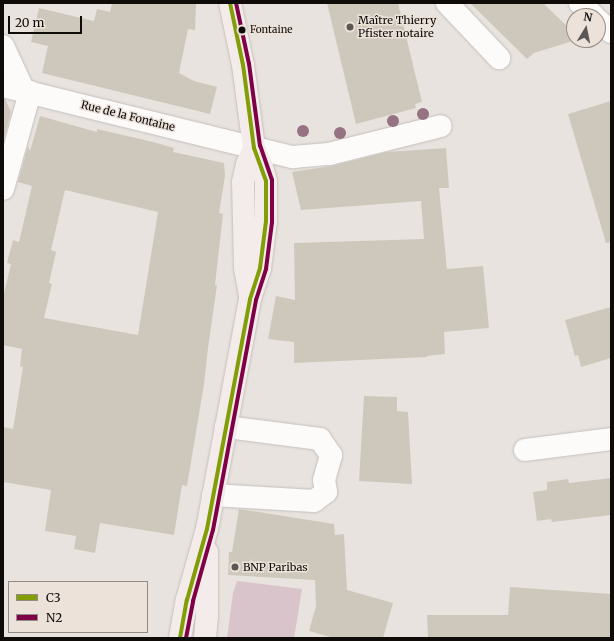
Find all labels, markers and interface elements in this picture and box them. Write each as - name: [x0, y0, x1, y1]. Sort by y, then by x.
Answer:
- scale bar: [10, 8, 84, 34]
- north arrow: [566, 8, 606, 48]
- text: N: [582, 10, 593, 25]
- place label: Maître Thierry Pfister notaire: [358, 14, 436, 40]
- text: 20 m: [15, 15, 44, 30]
- marker: Maître Thierry Pfister notaire: [345, 22, 355, 32]
- place label: Fontaine: [250, 24, 292, 36]
- marker: Fontaine: [237, 25, 247, 35]
- street label: Rue de la Fontaine: [80, 98, 176, 134]
- place label: BNP Paribas: [243, 560, 308, 574]
- marker: BNP Paribas: [230, 562, 240, 572]
- legend: [8, 581, 148, 633]
- text: C3: [46, 590, 61, 605]
- text: N2: [46, 610, 62, 625]

